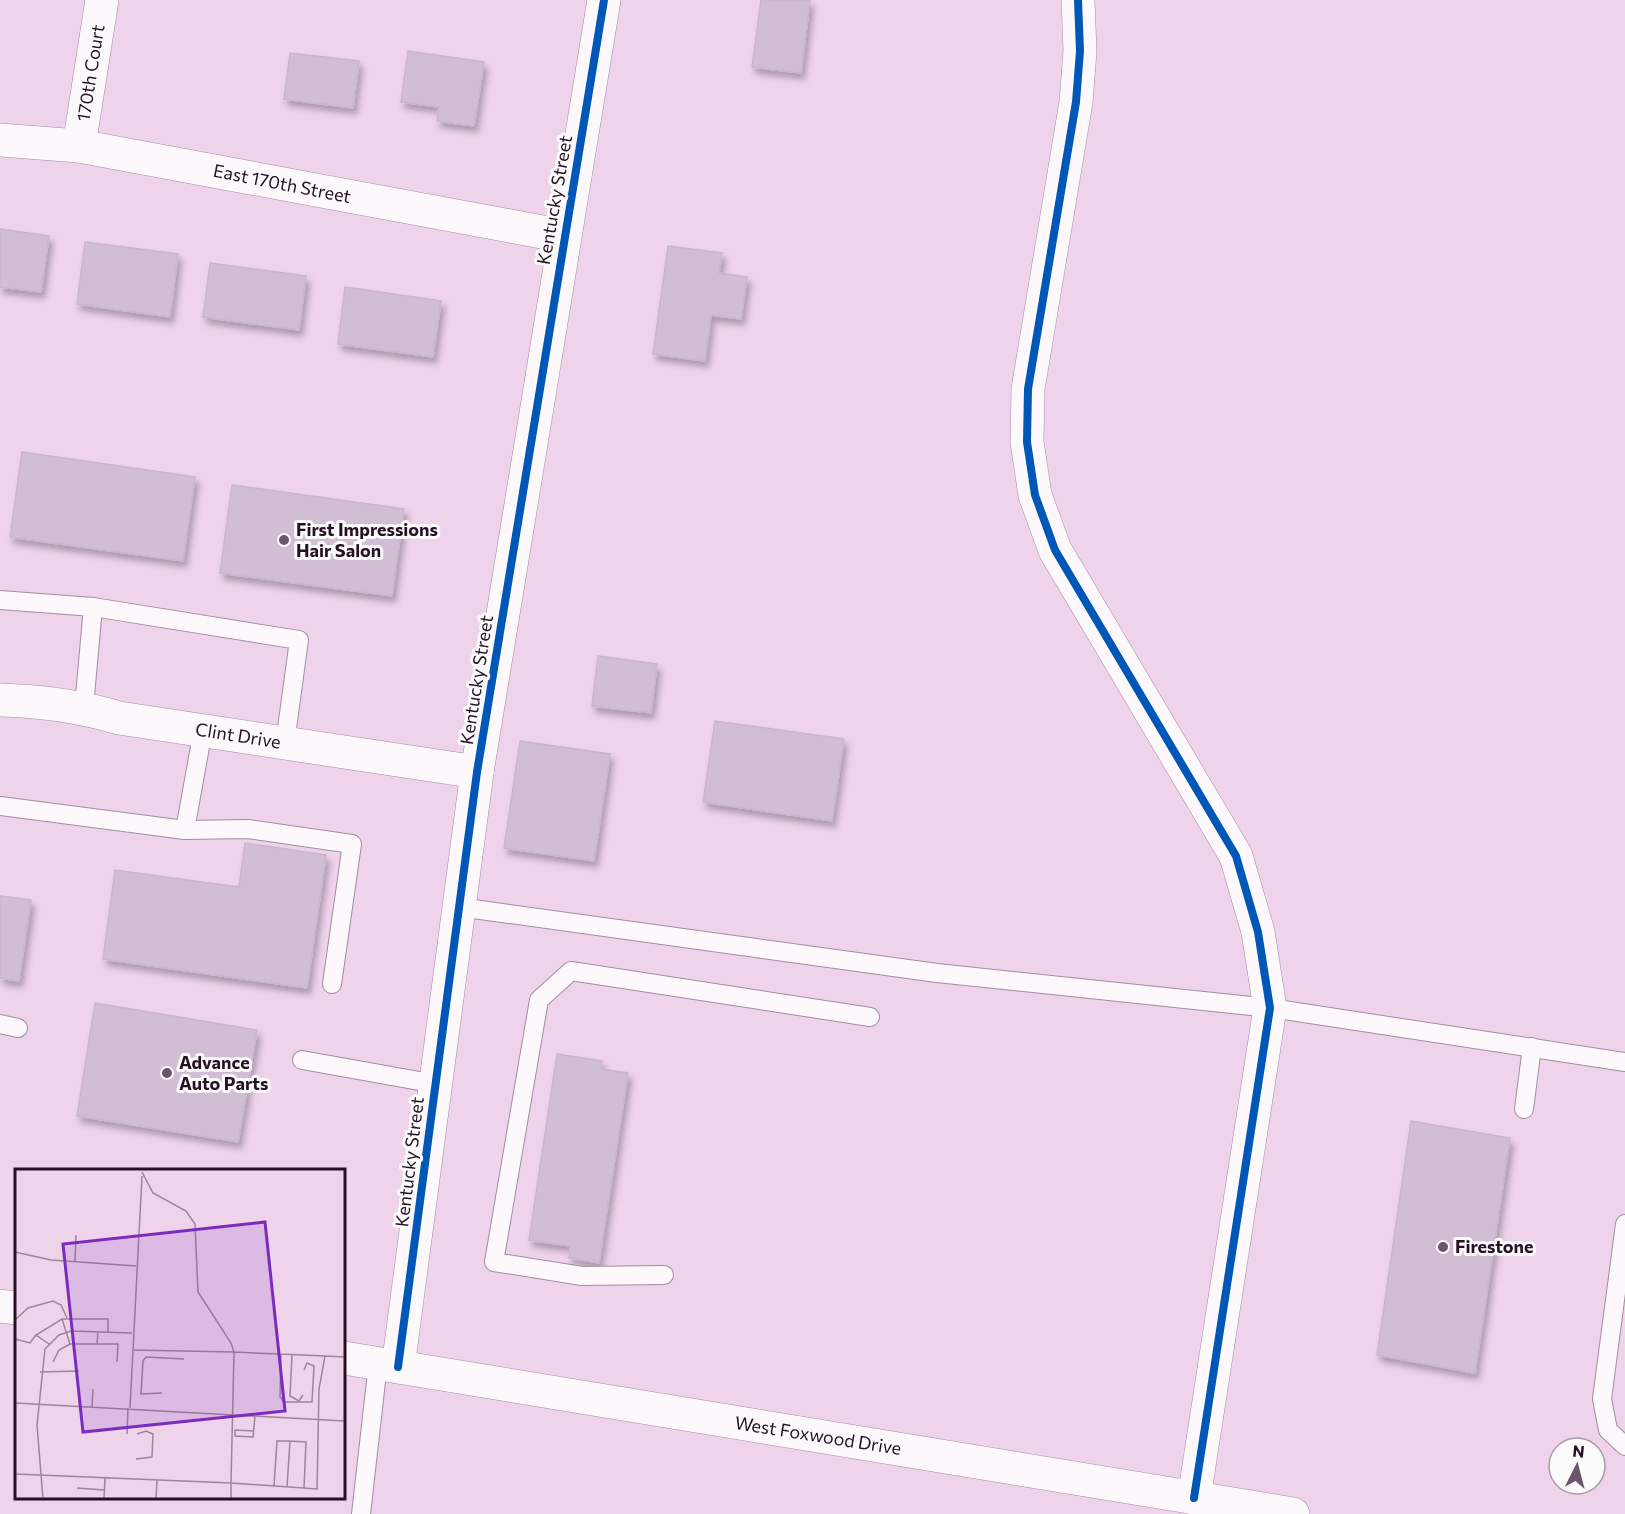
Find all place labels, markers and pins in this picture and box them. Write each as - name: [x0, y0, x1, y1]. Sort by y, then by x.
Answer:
- place label: First Impressions Hair Salon: [296, 518, 438, 561]
- marker: First Impressions Hair Salon: [277, 533, 291, 547]
- place label: Advance Auto Parts: [179, 1051, 268, 1094]
- marker: Advance Auto Parts: [160, 1066, 174, 1080]
- place label: Firestone: [1455, 1235, 1534, 1257]
- marker: Firestone: [1436, 1240, 1450, 1254]

